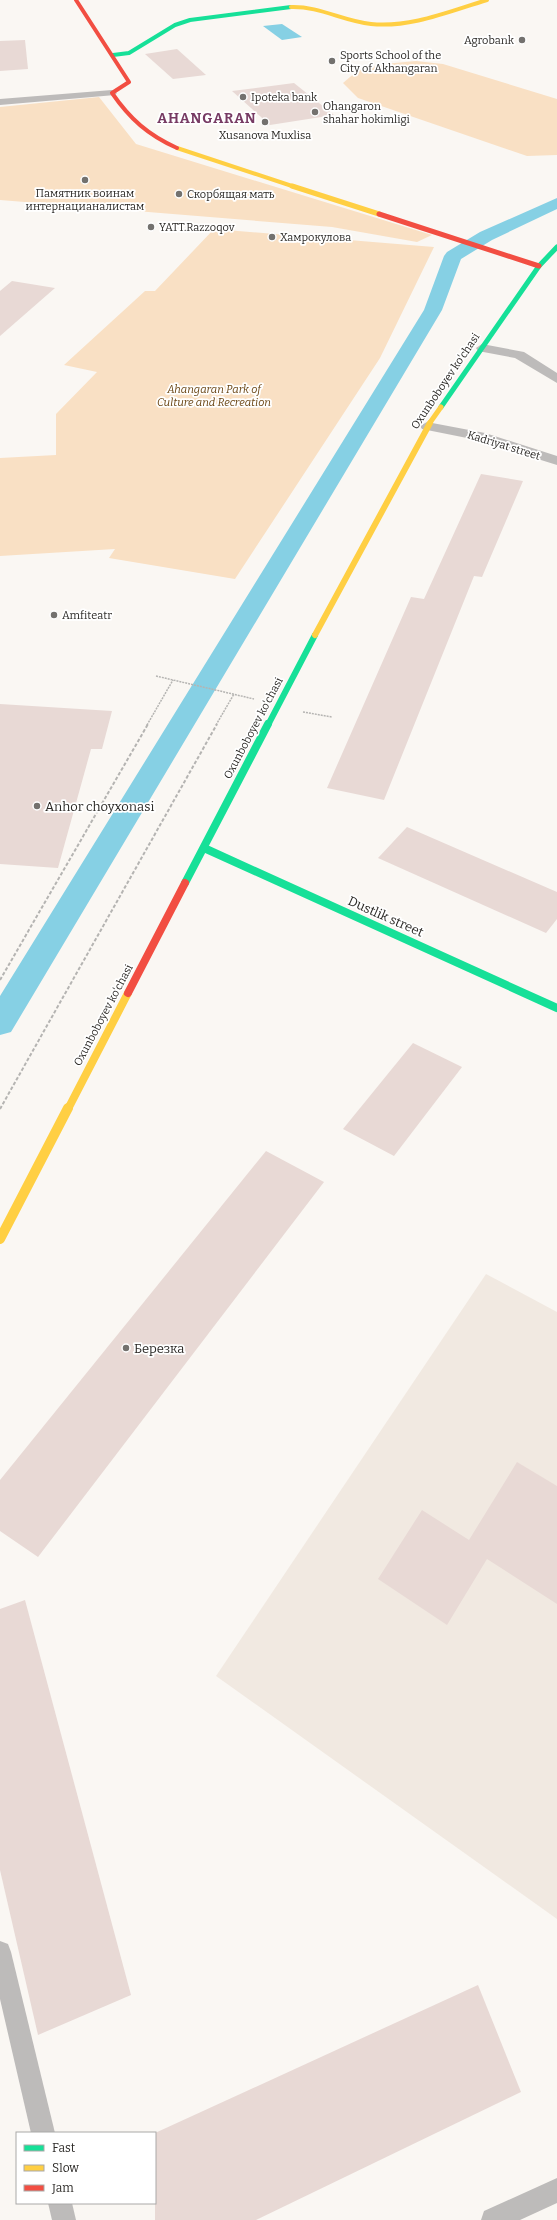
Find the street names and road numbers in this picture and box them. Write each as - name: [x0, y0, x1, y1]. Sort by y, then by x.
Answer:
- street label: Oxunboboyev ko'chasi: [408, 330, 483, 432]
- street label: Kadriyat street: [466, 428, 542, 463]
- street label: Oxunboboyev ko'chasi: [221, 675, 286, 781]
- street label: Dustlik street: [346, 893, 426, 940]
- street label: Oxunboboyev ko'chasi: [71, 962, 136, 1068]

